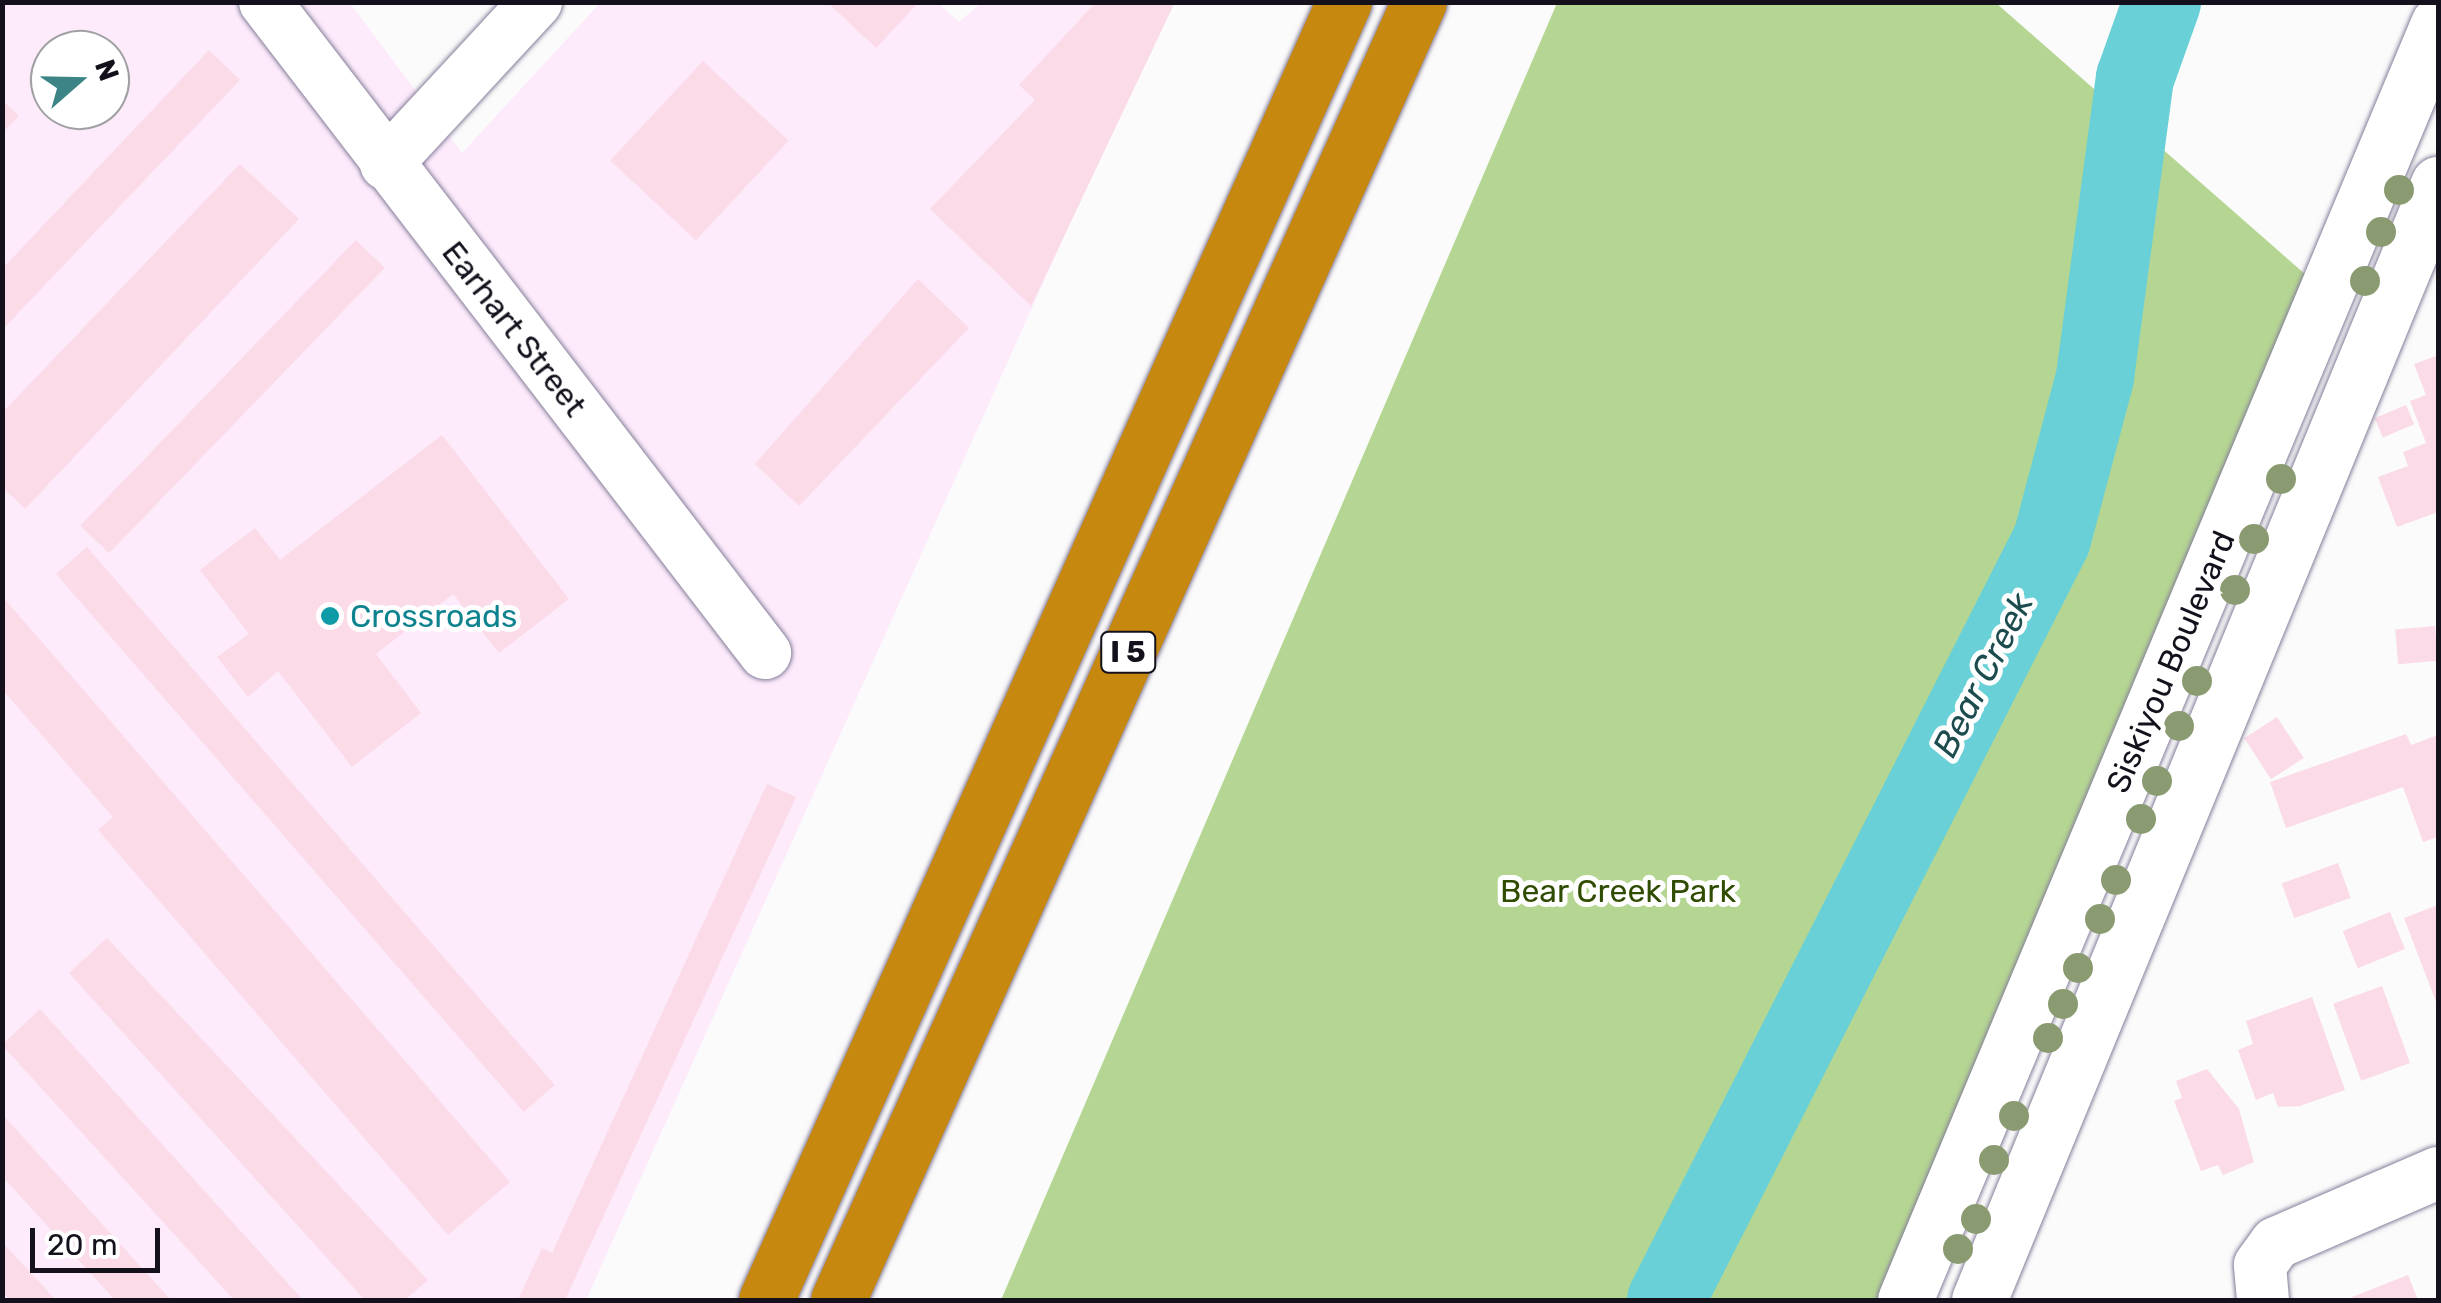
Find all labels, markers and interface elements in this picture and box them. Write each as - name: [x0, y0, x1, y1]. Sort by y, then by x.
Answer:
- north arrow: [30, 30, 130, 130]
- text: N: [88, 55, 126, 85]
- street label: Earhart Street: [434, 234, 594, 424]
- street label: Siskiyou Boulevard: [2099, 525, 2243, 799]
- water label: Bear Creek: [1924, 586, 2042, 764]
- place label: Crossroads: [350, 597, 517, 635]
- marker: Crossroads: [319, 605, 341, 627]
- road number: I 5: [1098, 627, 1158, 677]
- park label: Bear Creek Park: [1500, 872, 1736, 910]
- scale bar: [35, 1208, 165, 1270]
- text: 20 m: [47, 1227, 118, 1263]

